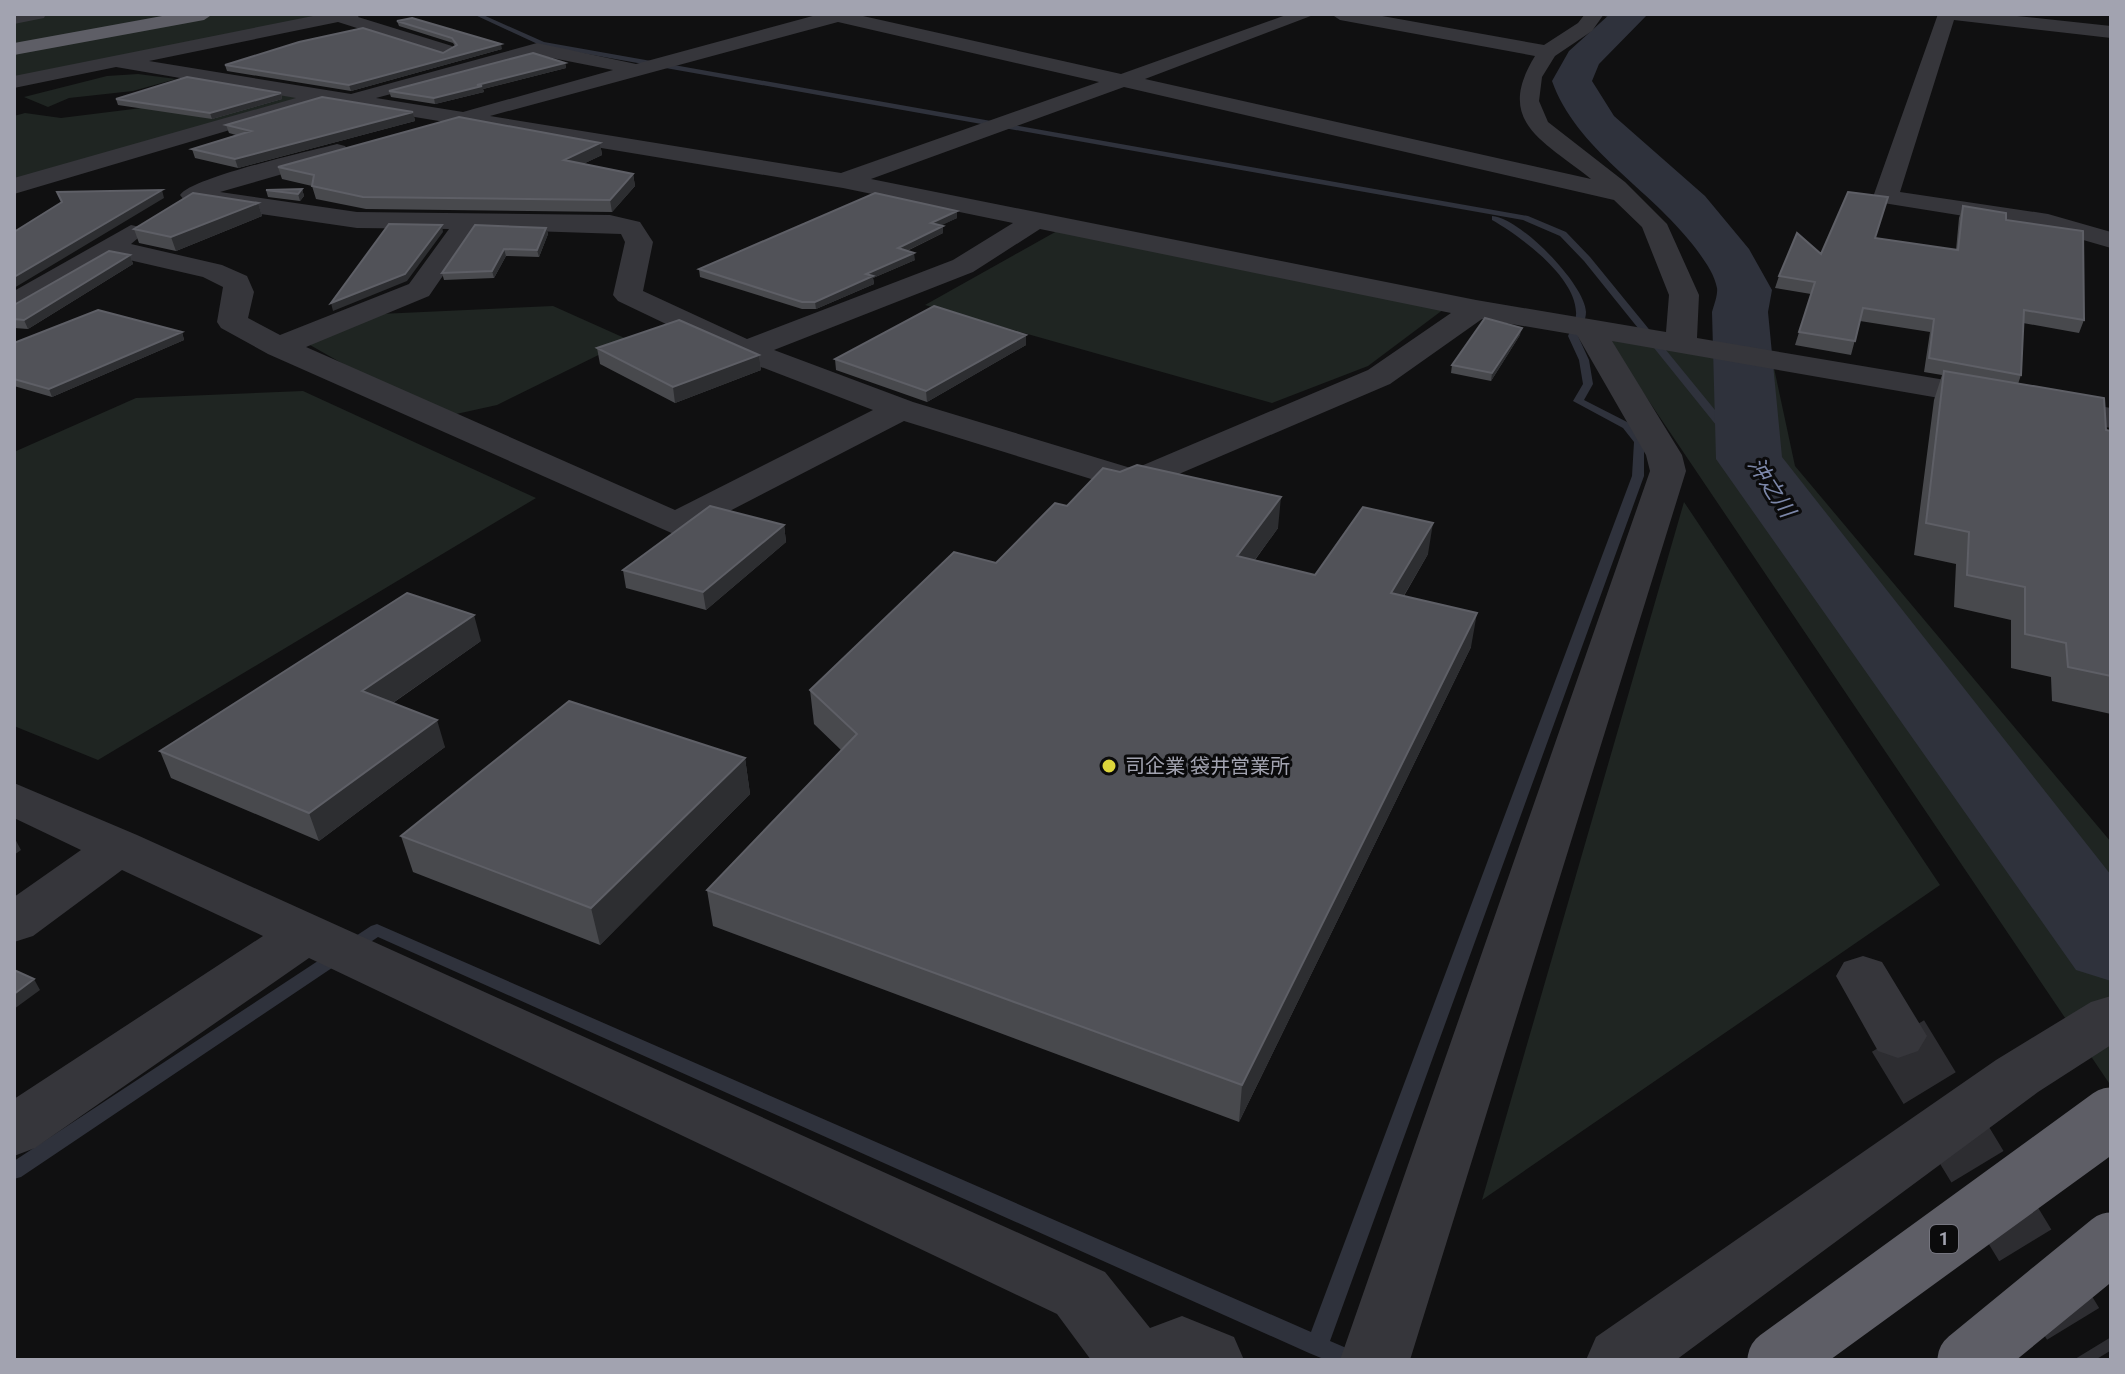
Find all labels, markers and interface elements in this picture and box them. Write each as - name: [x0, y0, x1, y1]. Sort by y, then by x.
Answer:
- water label: 沖之川: [1743, 453, 1801, 523]
- place label: 司企業 袋井営業所: [1125, 754, 1290, 778]
- marker: 司企業 袋井営業所: [1100, 757, 1118, 775]
- road number: 1: [1930, 1225, 1958, 1253]

